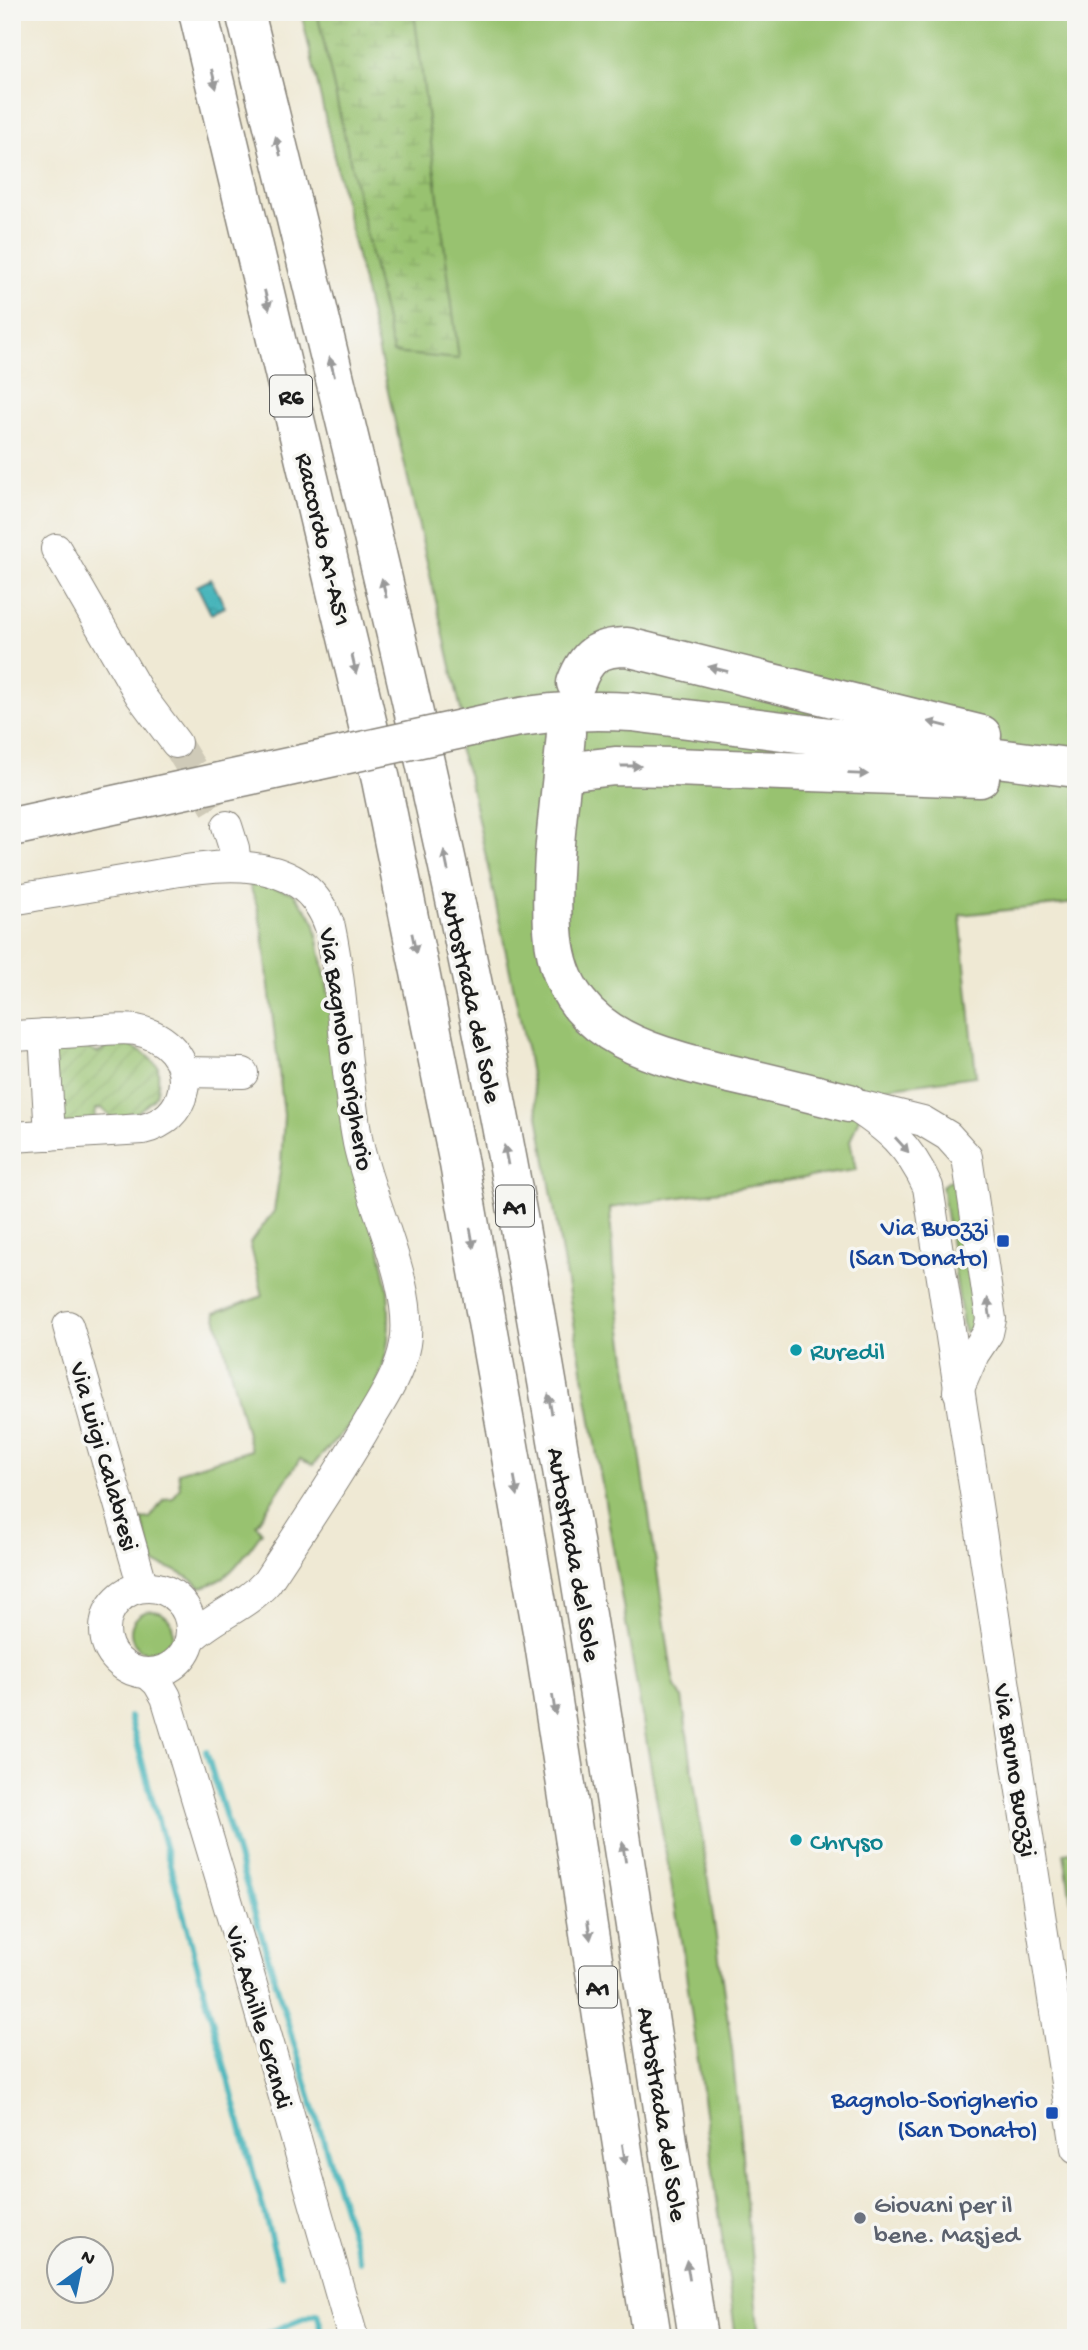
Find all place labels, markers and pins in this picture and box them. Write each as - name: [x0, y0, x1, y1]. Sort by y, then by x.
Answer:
- place label: Via Buozzi (San Donato): [848, 1215, 989, 1276]
- marker: Via Buozzi (San Donato): [995, 1233, 1011, 1249]
- place label: Ruredil: [810, 1339, 885, 1370]
- marker: Ruredil: [788, 1342, 804, 1358]
- place label: Chryso: [810, 1829, 883, 1860]
- marker: Chryso: [788, 1832, 804, 1848]
- place label: Bagnolo-Sorigherio (San Donato): [830, 2087, 1038, 2148]
- marker: Bagnolo-Sorigherio (San Donato): [1044, 2105, 1060, 2121]
- place label: Giovani per il bene. Masjed: [874, 2192, 1021, 2253]
- marker: Giovani per il bene. Masjed: [852, 2210, 868, 2226]

